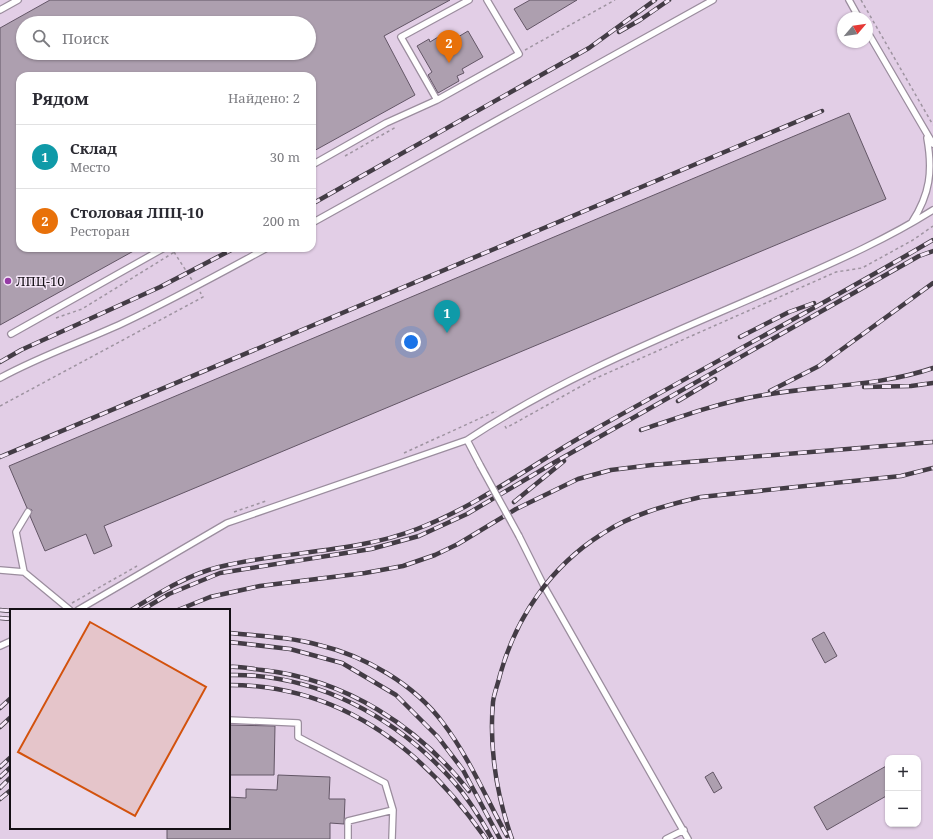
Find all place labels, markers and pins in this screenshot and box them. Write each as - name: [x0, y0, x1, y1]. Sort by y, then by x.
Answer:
- pin: 2: [436, 30, 462, 63]
- place label: ЛПЦ-10: [16, 272, 65, 290]
- marker: ЛПЦ-10: [3, 276, 13, 286]
- pin: 1: [434, 300, 460, 333]

